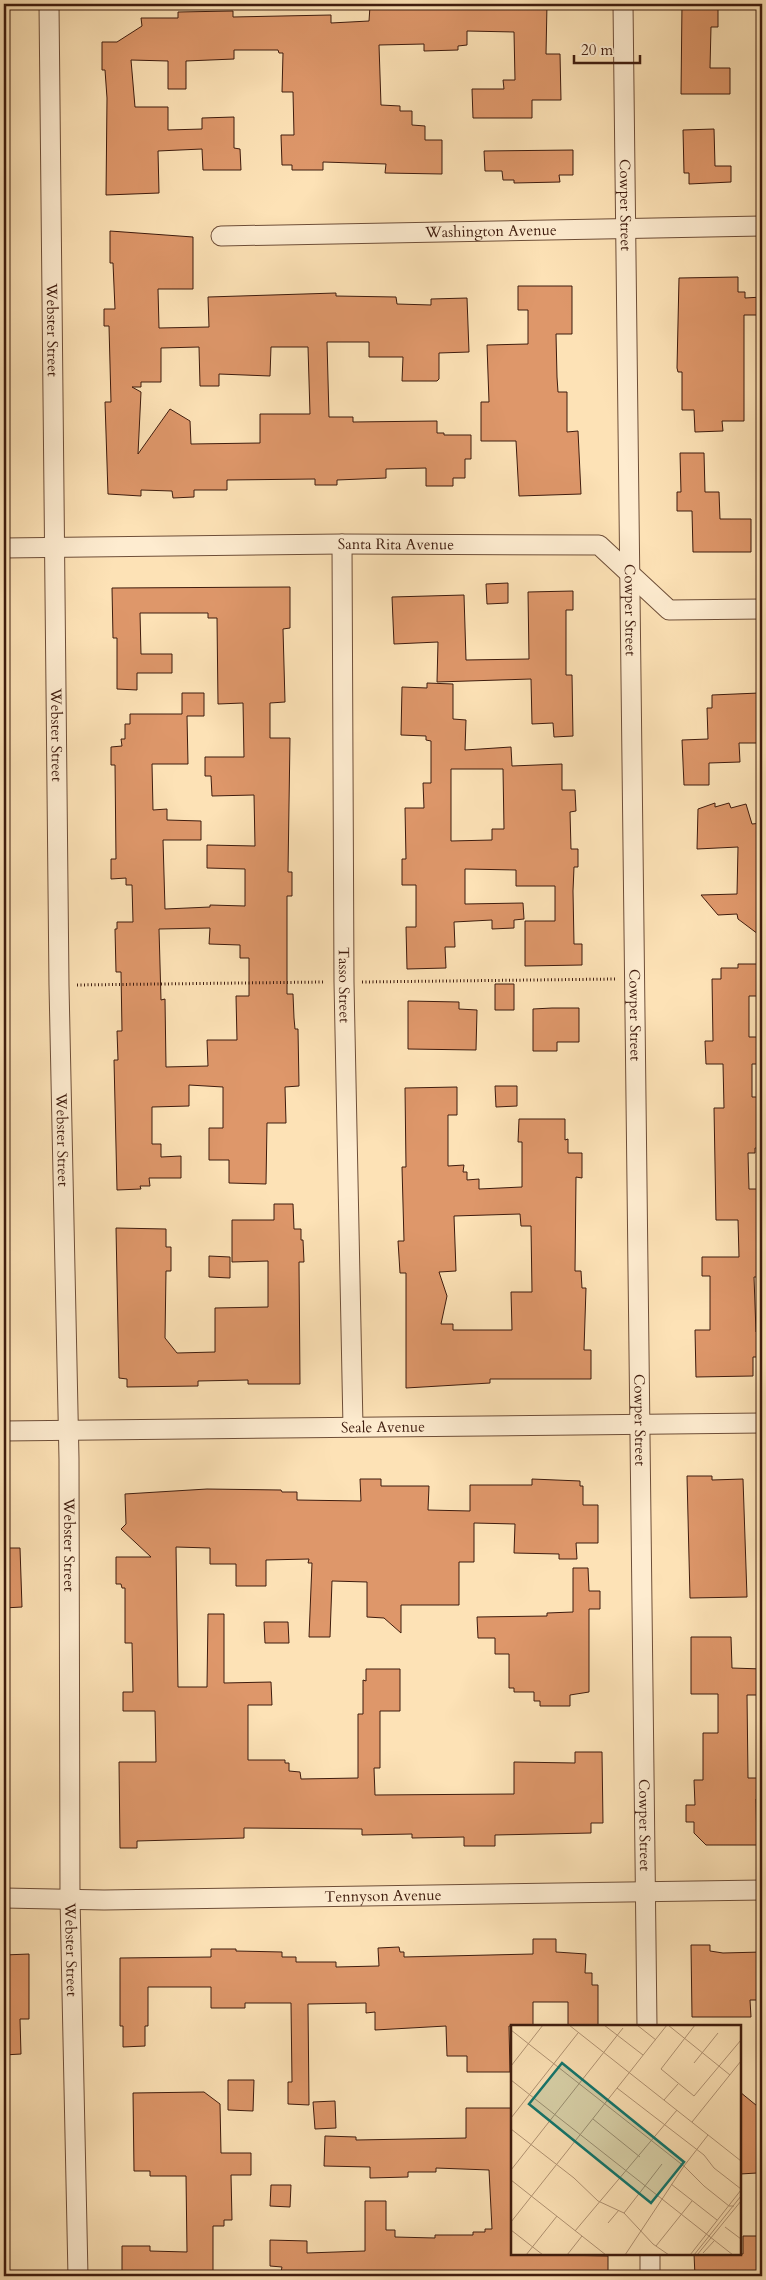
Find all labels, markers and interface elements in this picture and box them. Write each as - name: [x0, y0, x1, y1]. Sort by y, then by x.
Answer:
- scale bar: [574, 32, 640, 64]
- text: 20 m: [581, 40, 613, 60]
- street label: Cowper Street: [615, 159, 636, 251]
- street label: Washington Avenue: [424, 220, 557, 242]
- street label: Webster Street: [42, 282, 63, 377]
- street label: Santa Rita Avenue: [338, 534, 454, 554]
- street label: Cowper Street: [620, 564, 641, 656]
- street label: Webster Street: [46, 687, 67, 782]
- street label: Tasso Street: [334, 947, 355, 1023]
- street label: Cowper Street: [624, 969, 646, 1061]
- street label: Webster Street: [51, 1092, 73, 1187]
- street label: Cowper Street: [629, 1374, 650, 1466]
- street label: Seale Avenue: [341, 1417, 425, 1437]
- street label: Webster Street: [59, 1497, 79, 1592]
- street label: Cowper Street: [634, 1779, 655, 1871]
- street label: Tennyson Avenue: [324, 1885, 442, 1907]
- street label: Webster Street: [60, 1902, 82, 1997]
- inset map: [511, 2025, 741, 2255]

